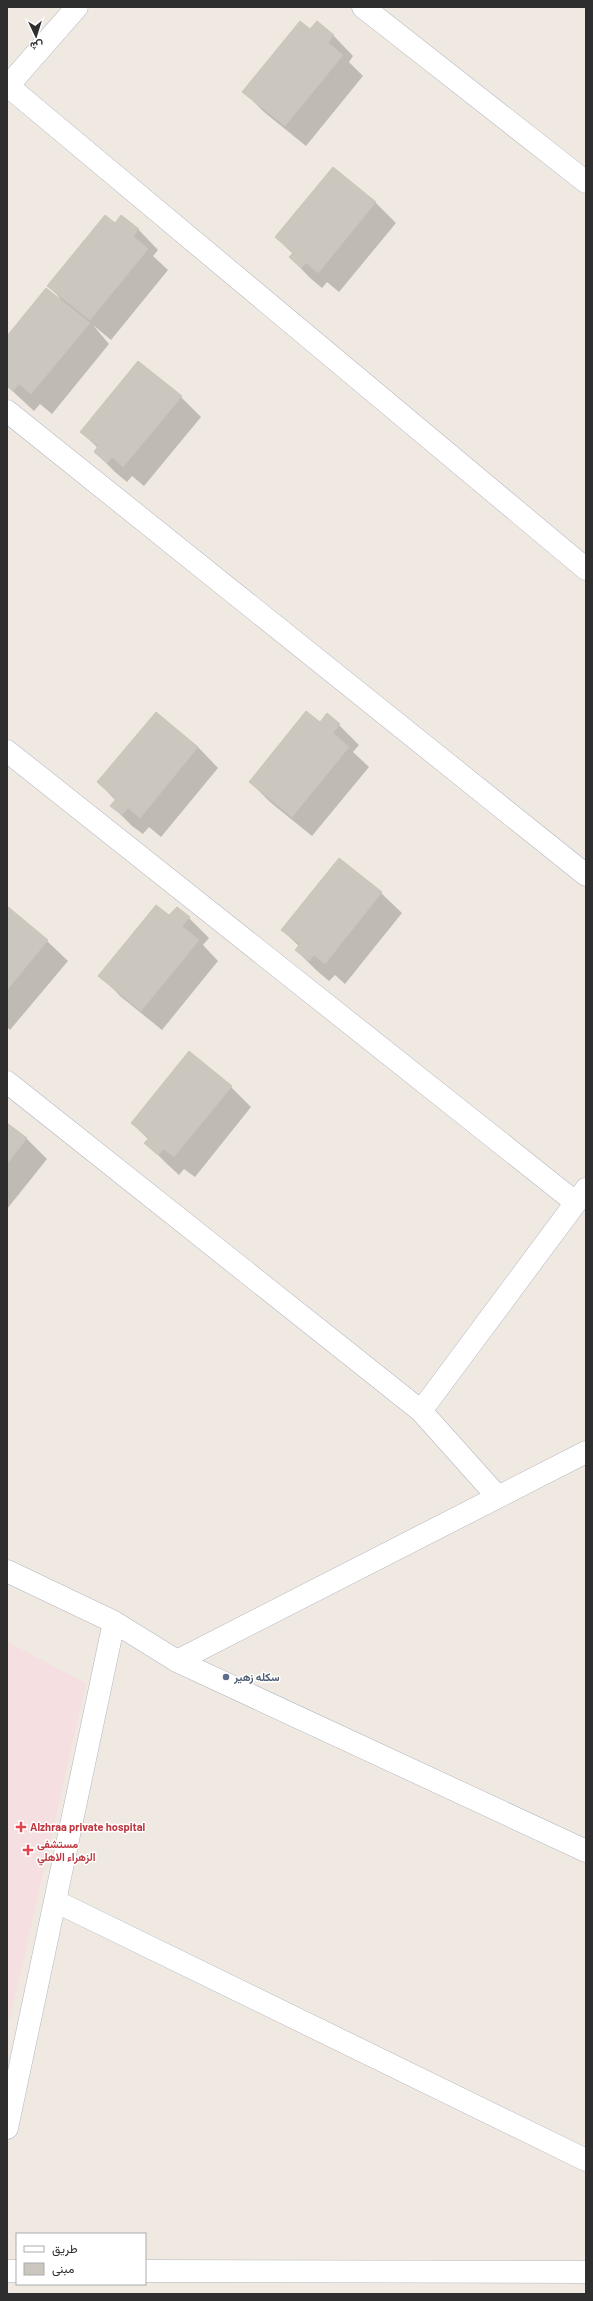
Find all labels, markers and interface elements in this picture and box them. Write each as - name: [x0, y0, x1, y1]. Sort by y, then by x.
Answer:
- north arrow: [16, 16, 56, 56]
- text: ش: [30, 39, 44, 53]
- place label: سكله زهير: [233, 1670, 280, 1684]
- marker: سكله زهير: [221, 1672, 231, 1682]
- place label: Alzhraa private hospital: [30, 1820, 145, 1833]
- marker: Alzhraa private hospital: [15, 1821, 27, 1833]
- place label: مستشفى الزهراء الاهلي: [37, 1837, 96, 1866]
- marker: مستشفى الزهراء الاهلي: [22, 1844, 34, 1856]
- legend: [16, 2233, 146, 2285]
- text: طريق: [52, 2241, 78, 2257]
- text: مبنى: [52, 2261, 74, 2277]

